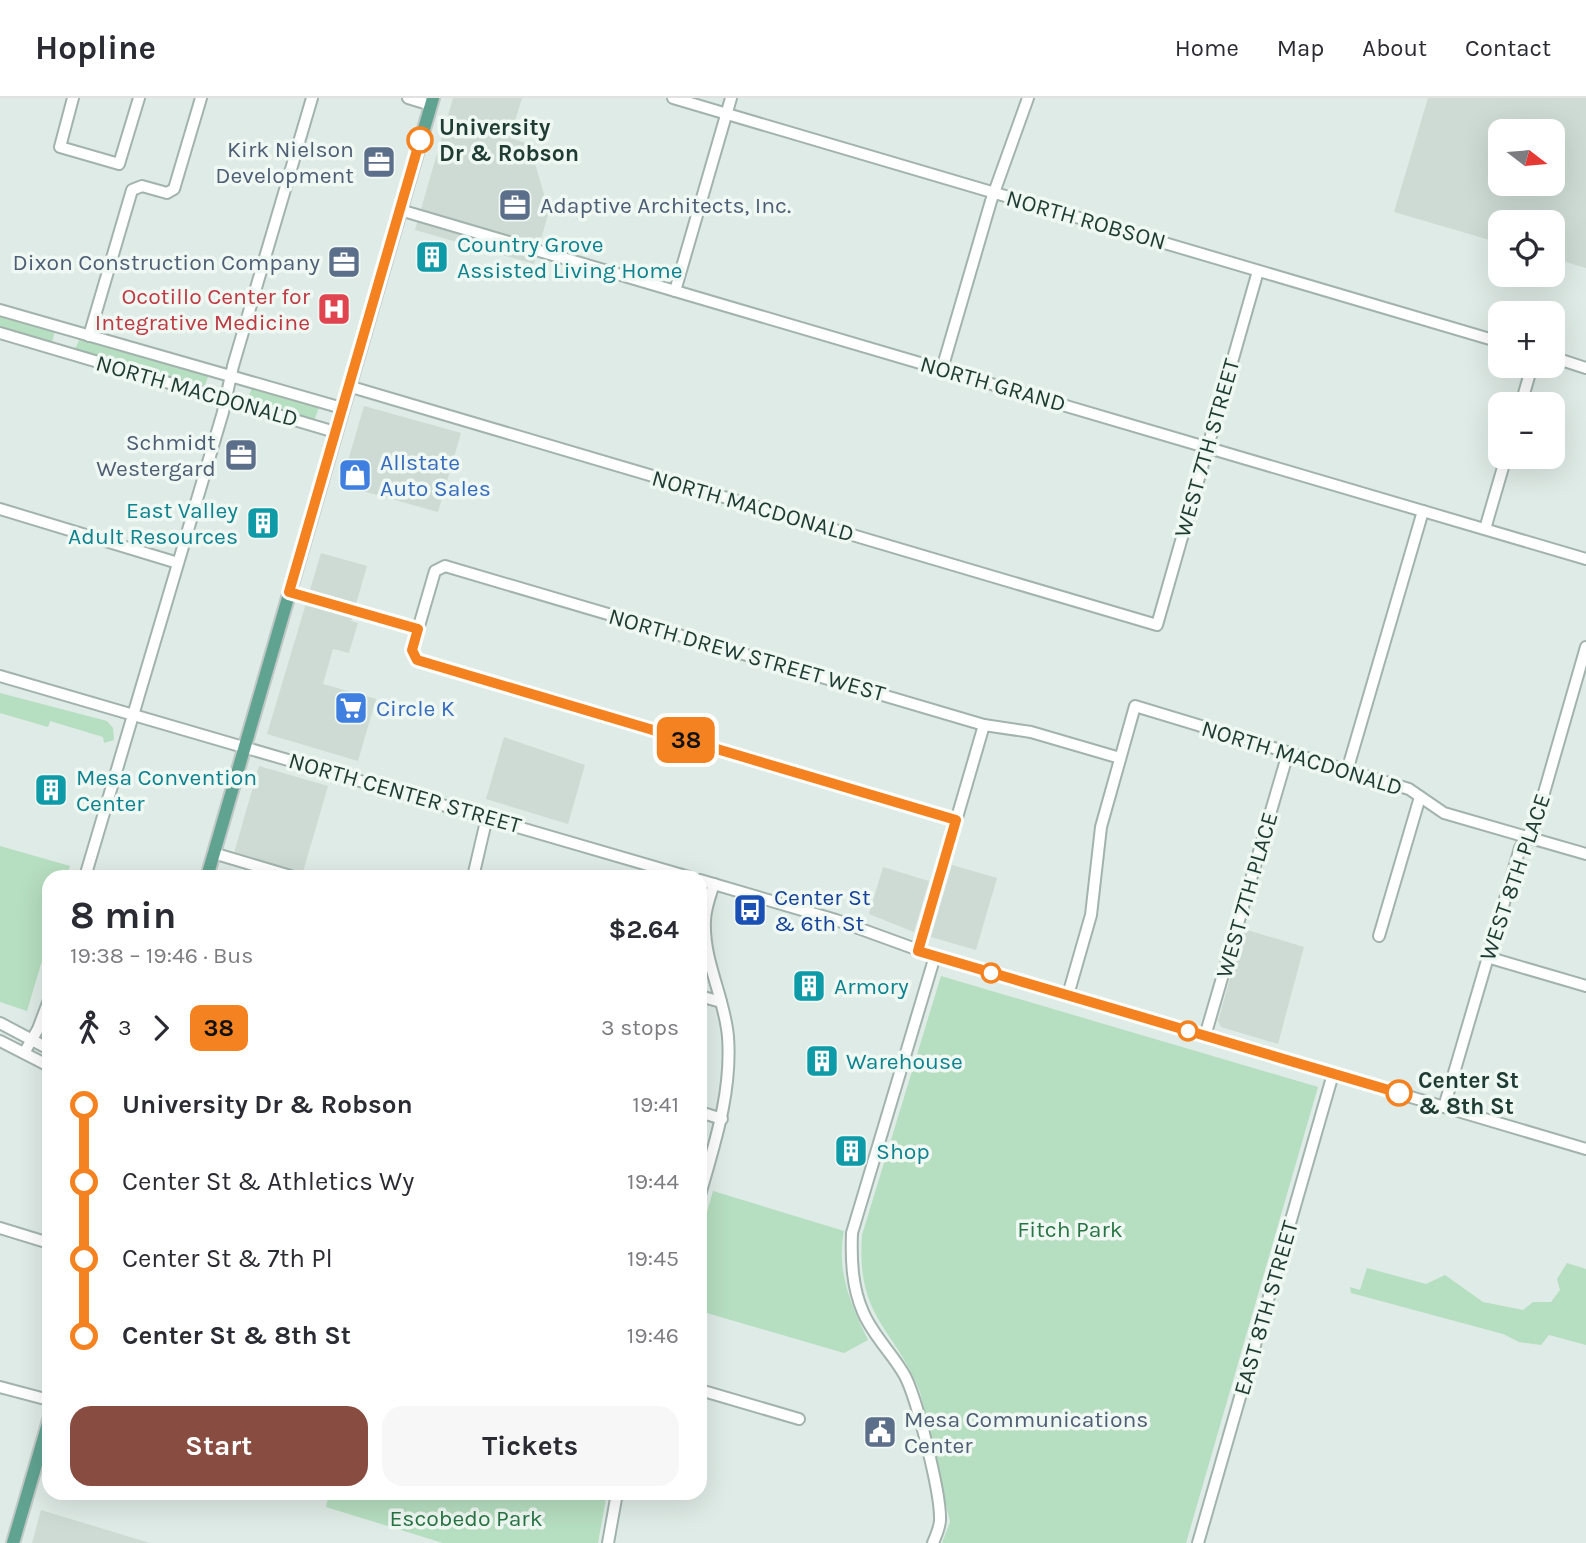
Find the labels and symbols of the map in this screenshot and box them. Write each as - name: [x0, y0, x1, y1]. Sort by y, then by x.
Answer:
- place label: University Dr & Robson: [439, 114, 579, 167]
- north arrow: [1488, 119, 1564, 196]
- marker: University Dr & Robson: [407, 127, 433, 153]
- place label: Kirk Nielson Development: [215, 136, 354, 189]
- office icon: Kirk Nielson Development: [360, 143, 398, 181]
- street label: NORTH ROBSON: [1003, 184, 1169, 256]
- office icon: Adaptive Architects, Inc.: [496, 186, 534, 224]
- place label: Adaptive Architects, Inc.: [540, 192, 791, 219]
- place label: Country Grove Assisted Living Home: [457, 231, 683, 284]
- building icon: Country Grove Assisted Living Home: [413, 238, 451, 276]
- office icon: Dixon Construction Company: [325, 243, 363, 281]
- place label: Dixon Construction Company: [13, 249, 320, 276]
- place label: Ocotillo Center for Integrative Medicine: [95, 283, 311, 336]
- hospital icon: Ocotillo Center for Integrative Medicine: [315, 290, 353, 328]
- street label: NORTH MACDONALD: [93, 349, 301, 433]
- street label: NORTH GRAND: [917, 350, 1069, 418]
- street label: WEST 7TH STREET: [1169, 355, 1246, 540]
- place label: Schmidt Westergard: [96, 429, 216, 482]
- office icon: Schmidt Westergard: [222, 436, 260, 474]
- place label: Allstate Auto Sales: [380, 449, 491, 502]
- shop icon: Allstate Auto Sales: [336, 456, 374, 494]
- street label: NORTH MACDONALD: [649, 464, 857, 548]
- place label: East Valley Adult Resources: [68, 497, 238, 550]
- building icon: East Valley Adult Resources: [244, 504, 282, 542]
- street label: NORTH DREW STREET WEST: [606, 603, 889, 708]
- supermarket icon: Circle K: [332, 689, 370, 727]
- place label: Circle K: [376, 695, 455, 722]
- street label: NORTH MACDONALD: [1198, 715, 1406, 801]
- line badge: 38: [654, 717, 718, 763]
- street label: NORTH CENTER STREET: [286, 747, 525, 839]
- place label: Mesa Convention Center: [76, 764, 257, 817]
- building icon: Mesa Convention Center: [32, 771, 70, 809]
- street label: WEST 8TH PLACE: [1474, 790, 1556, 964]
- street label: WEST 7TH PLACE: [1210, 809, 1284, 981]
- place label: Center St & 6th St: [774, 884, 871, 937]
- bus stop icon: Center St & 6th St: [731, 891, 769, 929]
- unlabelled marker: [981, 963, 1001, 983]
- building icon: Armory: [790, 967, 828, 1005]
- place label: Armory: [834, 973, 909, 1000]
- unlabelled marker: [1178, 1021, 1198, 1041]
- building icon: Warehouse: [803, 1042, 841, 1080]
- place label: Warehouse: [846, 1048, 963, 1075]
- place label: Center St & 8th St: [1418, 1067, 1519, 1120]
- marker: Center St & 8th St: [1386, 1080, 1412, 1106]
- building icon: Shop: [832, 1132, 870, 1170]
- place label: Shop: [876, 1138, 930, 1165]
- park label: Fitch Park: [1017, 1216, 1123, 1243]
- street label: EAST 8TH STREET: [1228, 1217, 1304, 1398]
- place label: Mesa Communications Center: [904, 1406, 1148, 1459]
- public building icon: Mesa Communications Center: [861, 1413, 899, 1451]
- park label: Escobedo Park: [389, 1505, 543, 1532]

